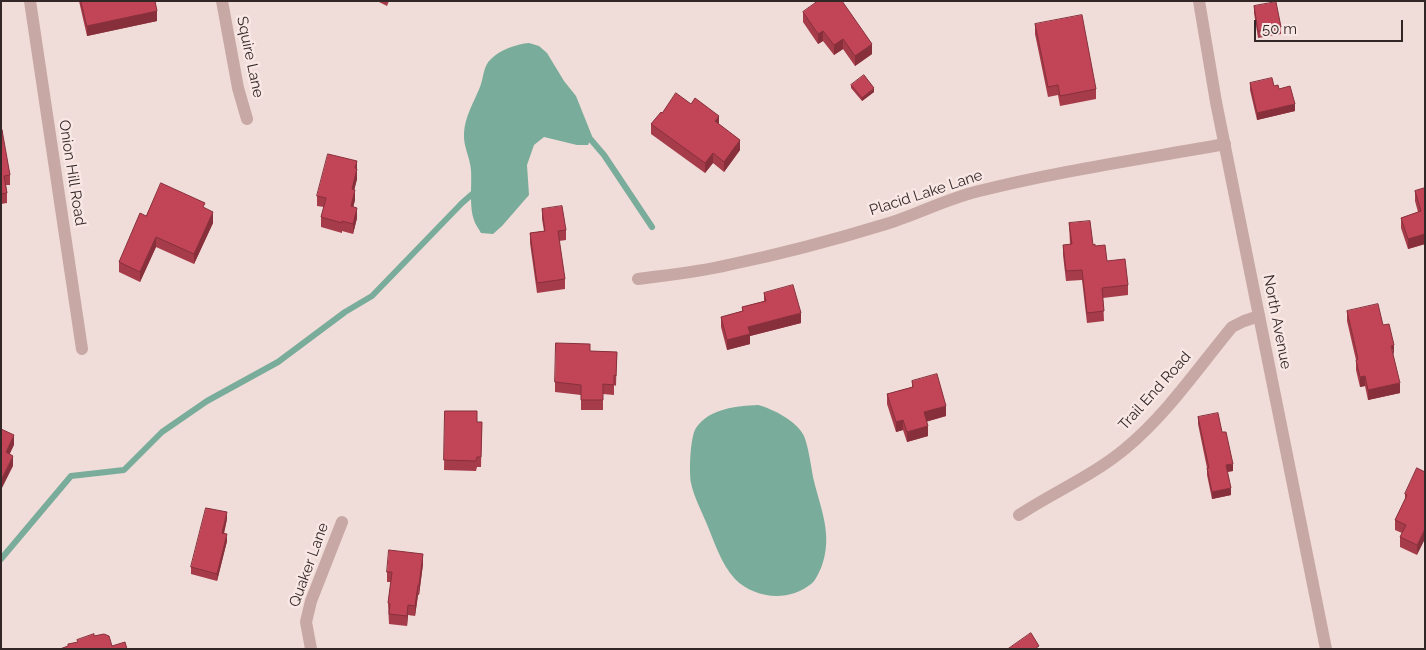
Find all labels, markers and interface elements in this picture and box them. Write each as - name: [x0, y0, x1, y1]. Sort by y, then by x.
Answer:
- scale bar: [1256, 10, 1405, 42]
- street label: Squire Lane: [233, 15, 267, 99]
- text: 50 m: [1262, 20, 1297, 38]
- street label: Onion Hill Road: [55, 119, 89, 227]
- street label: Placid Lake Lane: [867, 166, 985, 220]
- street label: North Avenue: [1259, 273, 1295, 371]
- street label: Trail End Road: [1115, 348, 1195, 434]
- street label: Quaker Lane: [285, 520, 333, 610]

